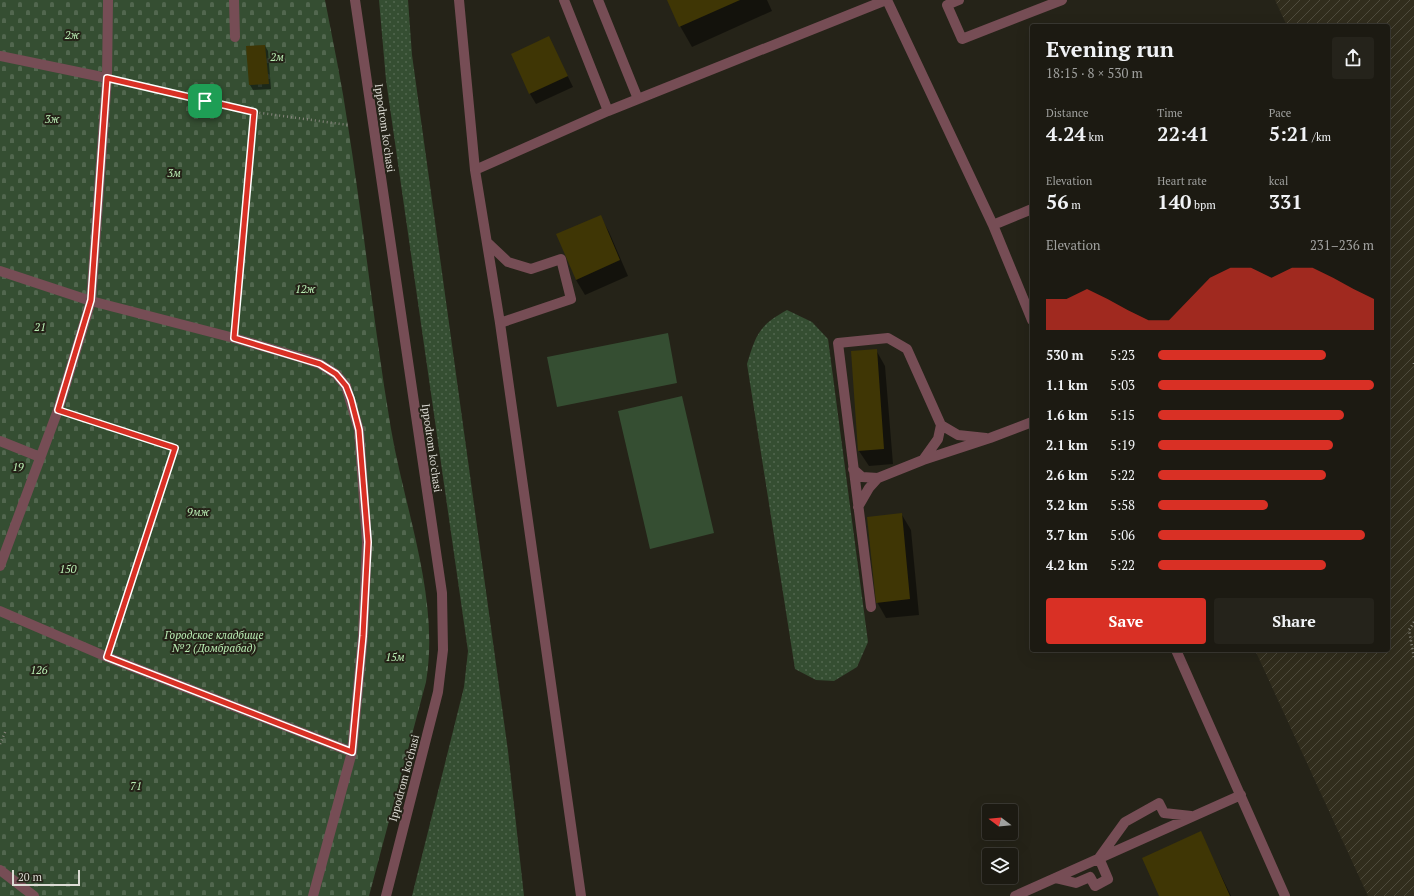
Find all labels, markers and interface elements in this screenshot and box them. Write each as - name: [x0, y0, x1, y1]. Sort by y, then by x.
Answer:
- park label: 2ж: [64, 28, 80, 42]
- text: Evening run: [1046, 34, 1174, 63]
- button: share: [1332, 37, 1374, 79]
- park label: 2м: [269, 50, 284, 64]
- text: 18:15 · 8 × 530 m: [1046, 64, 1143, 82]
- street label: Ippodrom ko'chasi: [372, 83, 398, 173]
- pin: [188, 84, 222, 118]
- icon: arrive: [194, 90, 216, 112]
- text: Distance: [1046, 106, 1089, 120]
- text: Time: [1157, 106, 1182, 120]
- text: Pace: [1269, 106, 1291, 120]
- park label: 3ж: [45, 112, 60, 126]
- text: 4.24: [1046, 120, 1086, 147]
- text: 22:41: [1157, 120, 1209, 147]
- text: 5:21: [1269, 120, 1309, 147]
- text: km: [1086, 130, 1104, 144]
- text: /km: [1309, 130, 1331, 144]
- park label: 3м: [167, 166, 181, 180]
- text: Elevation: [1046, 174, 1092, 188]
- text: Heart rate: [1157, 174, 1207, 188]
- text: kcal: [1269, 174, 1288, 188]
- text: 56: [1046, 188, 1069, 215]
- text: 140: [1157, 188, 1191, 215]
- text: 331: [1269, 188, 1303, 215]
- text: m: [1069, 198, 1081, 212]
- text: bpm: [1191, 198, 1216, 212]
- text: Elevation: [1046, 236, 1101, 254]
- text: 231–236 m: [1310, 236, 1374, 254]
- park label: 12ж: [295, 282, 315, 296]
- park label: 21: [33, 320, 46, 334]
- text: 530 m: [1046, 346, 1084, 364]
- text: 5:23: [1110, 346, 1135, 364]
- text: 1.1 km: [1046, 376, 1088, 394]
- text: 5:03: [1110, 376, 1135, 394]
- street label: Ippodrom ko'chasi: [419, 403, 445, 493]
- text: 1.6 km: [1046, 406, 1088, 424]
- text: 5:15: [1110, 406, 1135, 424]
- text: 2.1 km: [1046, 436, 1088, 454]
- text: 5:19: [1110, 436, 1135, 454]
- park label: 19: [12, 460, 24, 474]
- text: 2.6 km: [1046, 466, 1088, 484]
- text: 5:22: [1110, 466, 1135, 484]
- text: 3.2 km: [1046, 496, 1088, 514]
- text: 5:58: [1110, 496, 1135, 514]
- park label: 9мж: [187, 505, 209, 519]
- text: 3.7 km: [1046, 526, 1088, 544]
- text: 5:06: [1110, 526, 1135, 544]
- text: 4.2 km: [1046, 556, 1088, 574]
- text: 5:22: [1110, 556, 1135, 574]
- park label: 150: [59, 562, 77, 576]
- button: Save: [1046, 598, 1206, 644]
- button: Share: [1214, 598, 1374, 644]
- park label: Городское кладбище №2 (Домбрабад): [164, 628, 263, 655]
- park label: 15м: [385, 650, 405, 664]
- park label: 126: [30, 663, 48, 677]
- street label: Ippodrom ko'chasi: [386, 733, 422, 823]
- park label: 71: [130, 779, 142, 793]
- north arrow: [982, 804, 1018, 840]
- map controls: [982, 804, 1018, 884]
- button: layers: [982, 848, 1018, 884]
- scale bar: [12, 868, 80, 887]
- text: 20 m: [18, 870, 42, 884]

